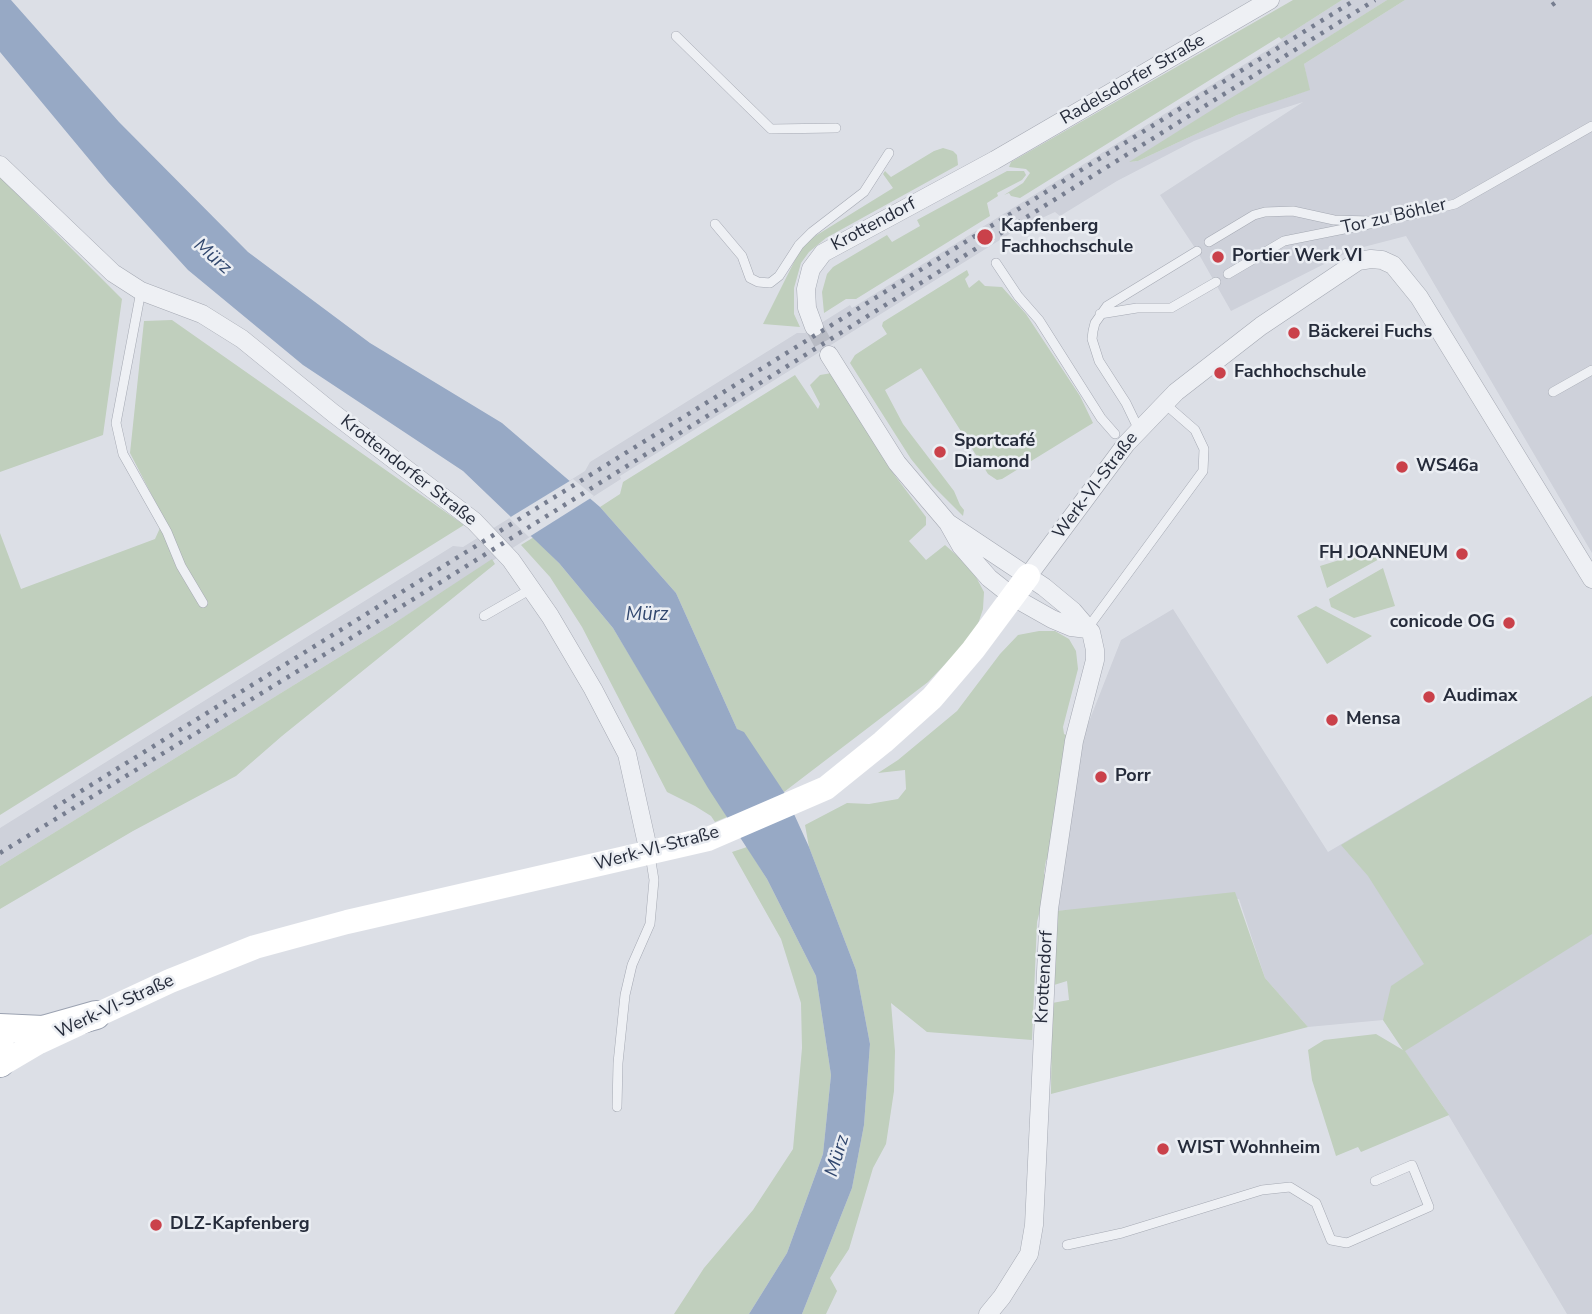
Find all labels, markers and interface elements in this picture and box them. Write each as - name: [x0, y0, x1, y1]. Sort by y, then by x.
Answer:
- street label: Radelsdorfer Straße: [1057, 30, 1209, 130]
- street label: Krottendorf: [828, 194, 920, 256]
- street label: Tor zu Böhler: [1339, 194, 1449, 240]
- place label: Kapfenberg Fachhochschule: [1001, 216, 1133, 258]
- marker: Kapfenberg Fachhochschule: [975, 227, 995, 247]
- water label: Mürz: [188, 234, 236, 280]
- place label: Portier Werk VI: [1232, 246, 1362, 268]
- marker: Portier Werk VI: [1210, 249, 1226, 265]
- place label: Bäckerei Fuchs: [1308, 322, 1432, 344]
- marker: Bäckerei Fuchs: [1286, 325, 1302, 341]
- place label: Fachhochschule: [1234, 362, 1366, 384]
- marker: Fachhochschule: [1212, 365, 1228, 381]
- street label: Krottendorfer Straße: [335, 411, 481, 531]
- street label: Werk-VI-Straße: [1049, 428, 1143, 544]
- place label: Sportcafé Diamond: [954, 431, 1035, 474]
- marker: Sportcafé Diamond: [932, 444, 948, 460]
- place label: WS46a: [1416, 456, 1479, 478]
- marker: WS46a: [1394, 459, 1410, 475]
- place label: FH JOANNEUM: [1319, 543, 1448, 565]
- marker: FH JOANNEUM: [1454, 546, 1470, 562]
- water label: Mürz: [626, 604, 668, 626]
- place label: conicode OG: [1390, 612, 1495, 634]
- marker: conicode OG: [1501, 615, 1517, 631]
- place label: Audimax: [1443, 686, 1518, 708]
- marker: Audimax: [1421, 689, 1437, 705]
- place label: Mensa: [1346, 709, 1401, 731]
- marker: Mensa: [1324, 712, 1340, 728]
- place label: Porr: [1115, 766, 1151, 788]
- marker: Porr: [1093, 769, 1109, 785]
- street label: Werk-VI-Straße: [592, 822, 722, 876]
- street label: Krottendorf: [1032, 930, 1058, 1024]
- street label: Werk-VI-Straße: [52, 970, 178, 1044]
- water label: Mürz: [821, 1132, 855, 1180]
- place label: WIST Wohnheim: [1177, 1138, 1320, 1160]
- marker: WIST Wohnheim: [1155, 1141, 1171, 1157]
- place label: DLZ-Kapfenberg: [170, 1214, 310, 1236]
- marker: DLZ-Kapfenberg: [148, 1217, 164, 1233]

